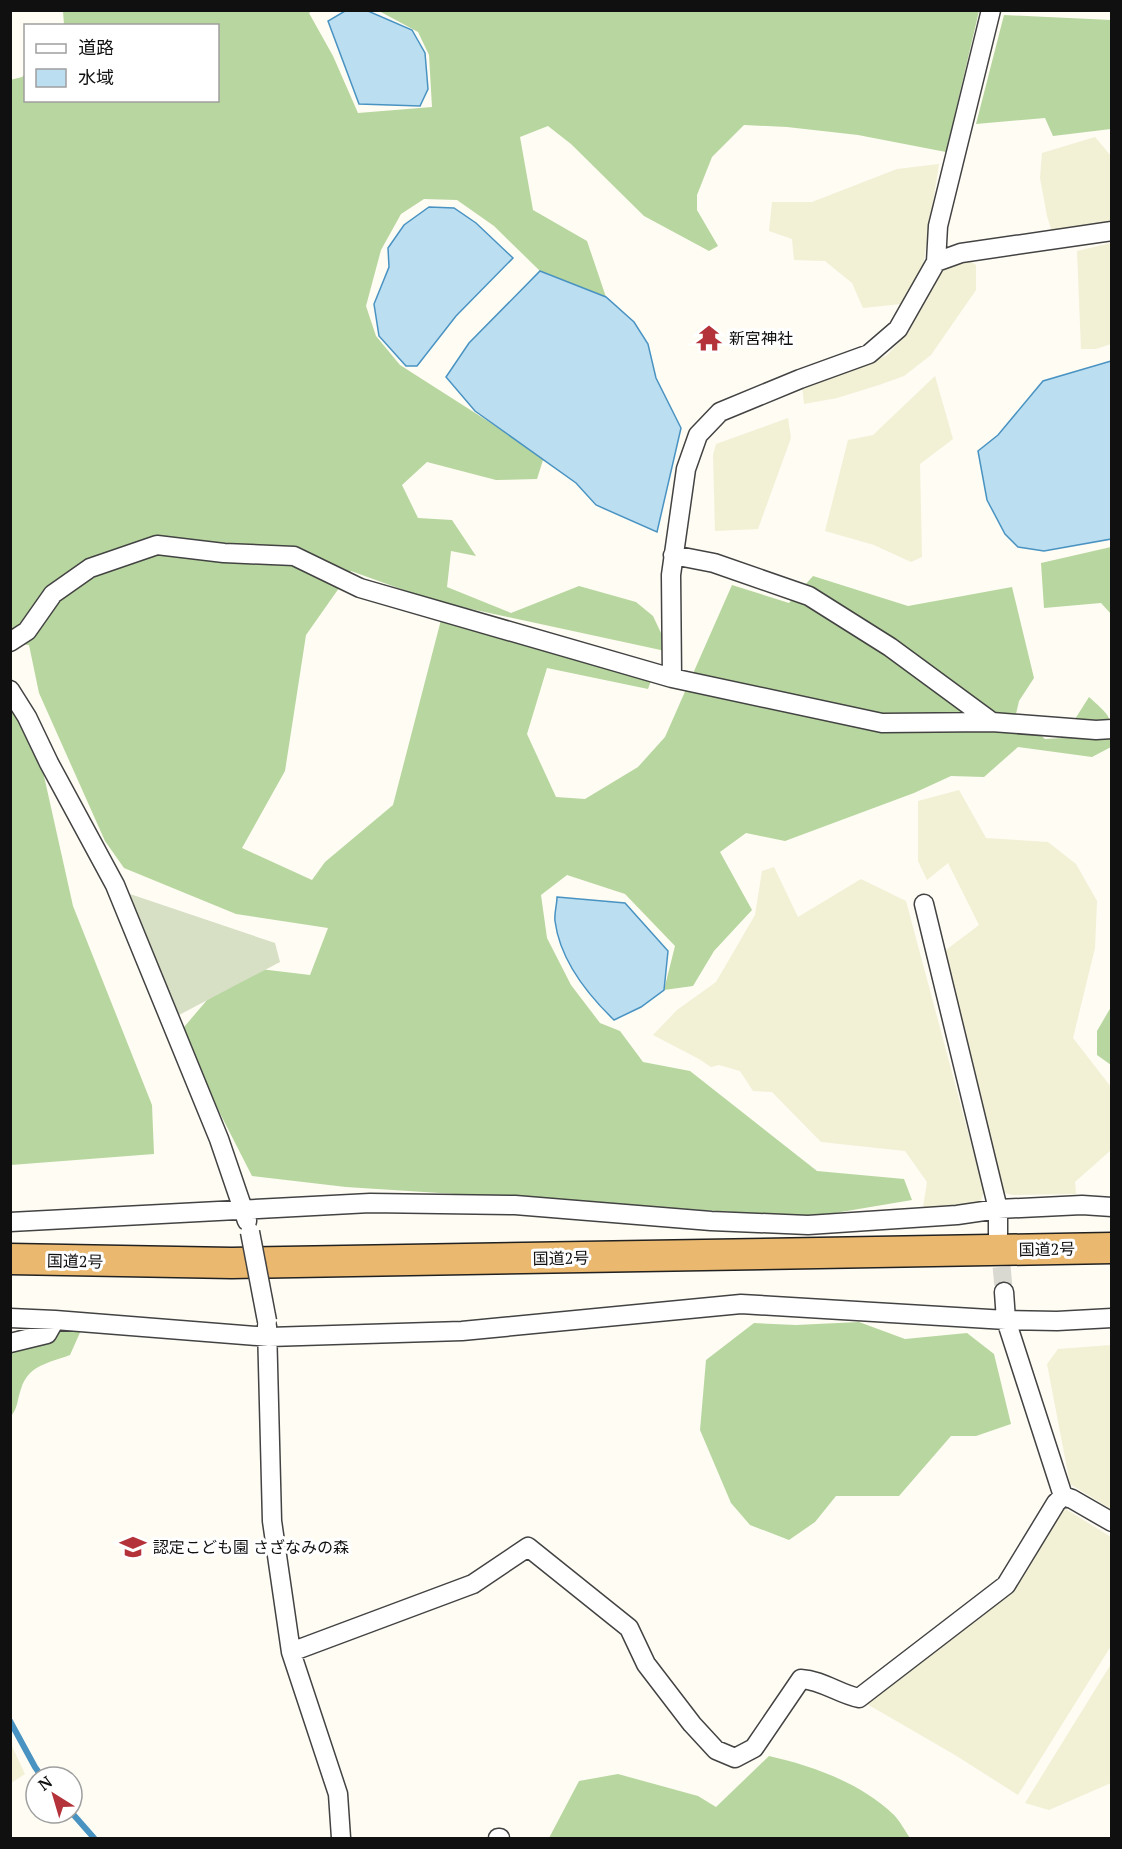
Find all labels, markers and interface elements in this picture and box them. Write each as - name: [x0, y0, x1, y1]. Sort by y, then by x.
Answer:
- legend: [24, 24, 219, 102]
- text: 道路: [78, 35, 114, 59]
- text: 水域: [78, 65, 114, 89]
- temple icon: 新宮神社: [694, 323, 724, 353]
- place label: 新宮神社: [729, 327, 793, 349]
- street label: 国道2号: [1019, 1238, 1075, 1260]
- street label: 国道2号: [533, 1247, 589, 1269]
- street label: 国道2号: [47, 1250, 103, 1272]
- school or university icon: 認定こども園 さざなみの森: [118, 1532, 148, 1562]
- place label: 認定こども園 さざなみの森: [153, 1536, 349, 1558]
- north arrow: [24, 1765, 84, 1825]
- text: N: [34, 1771, 56, 1795]

